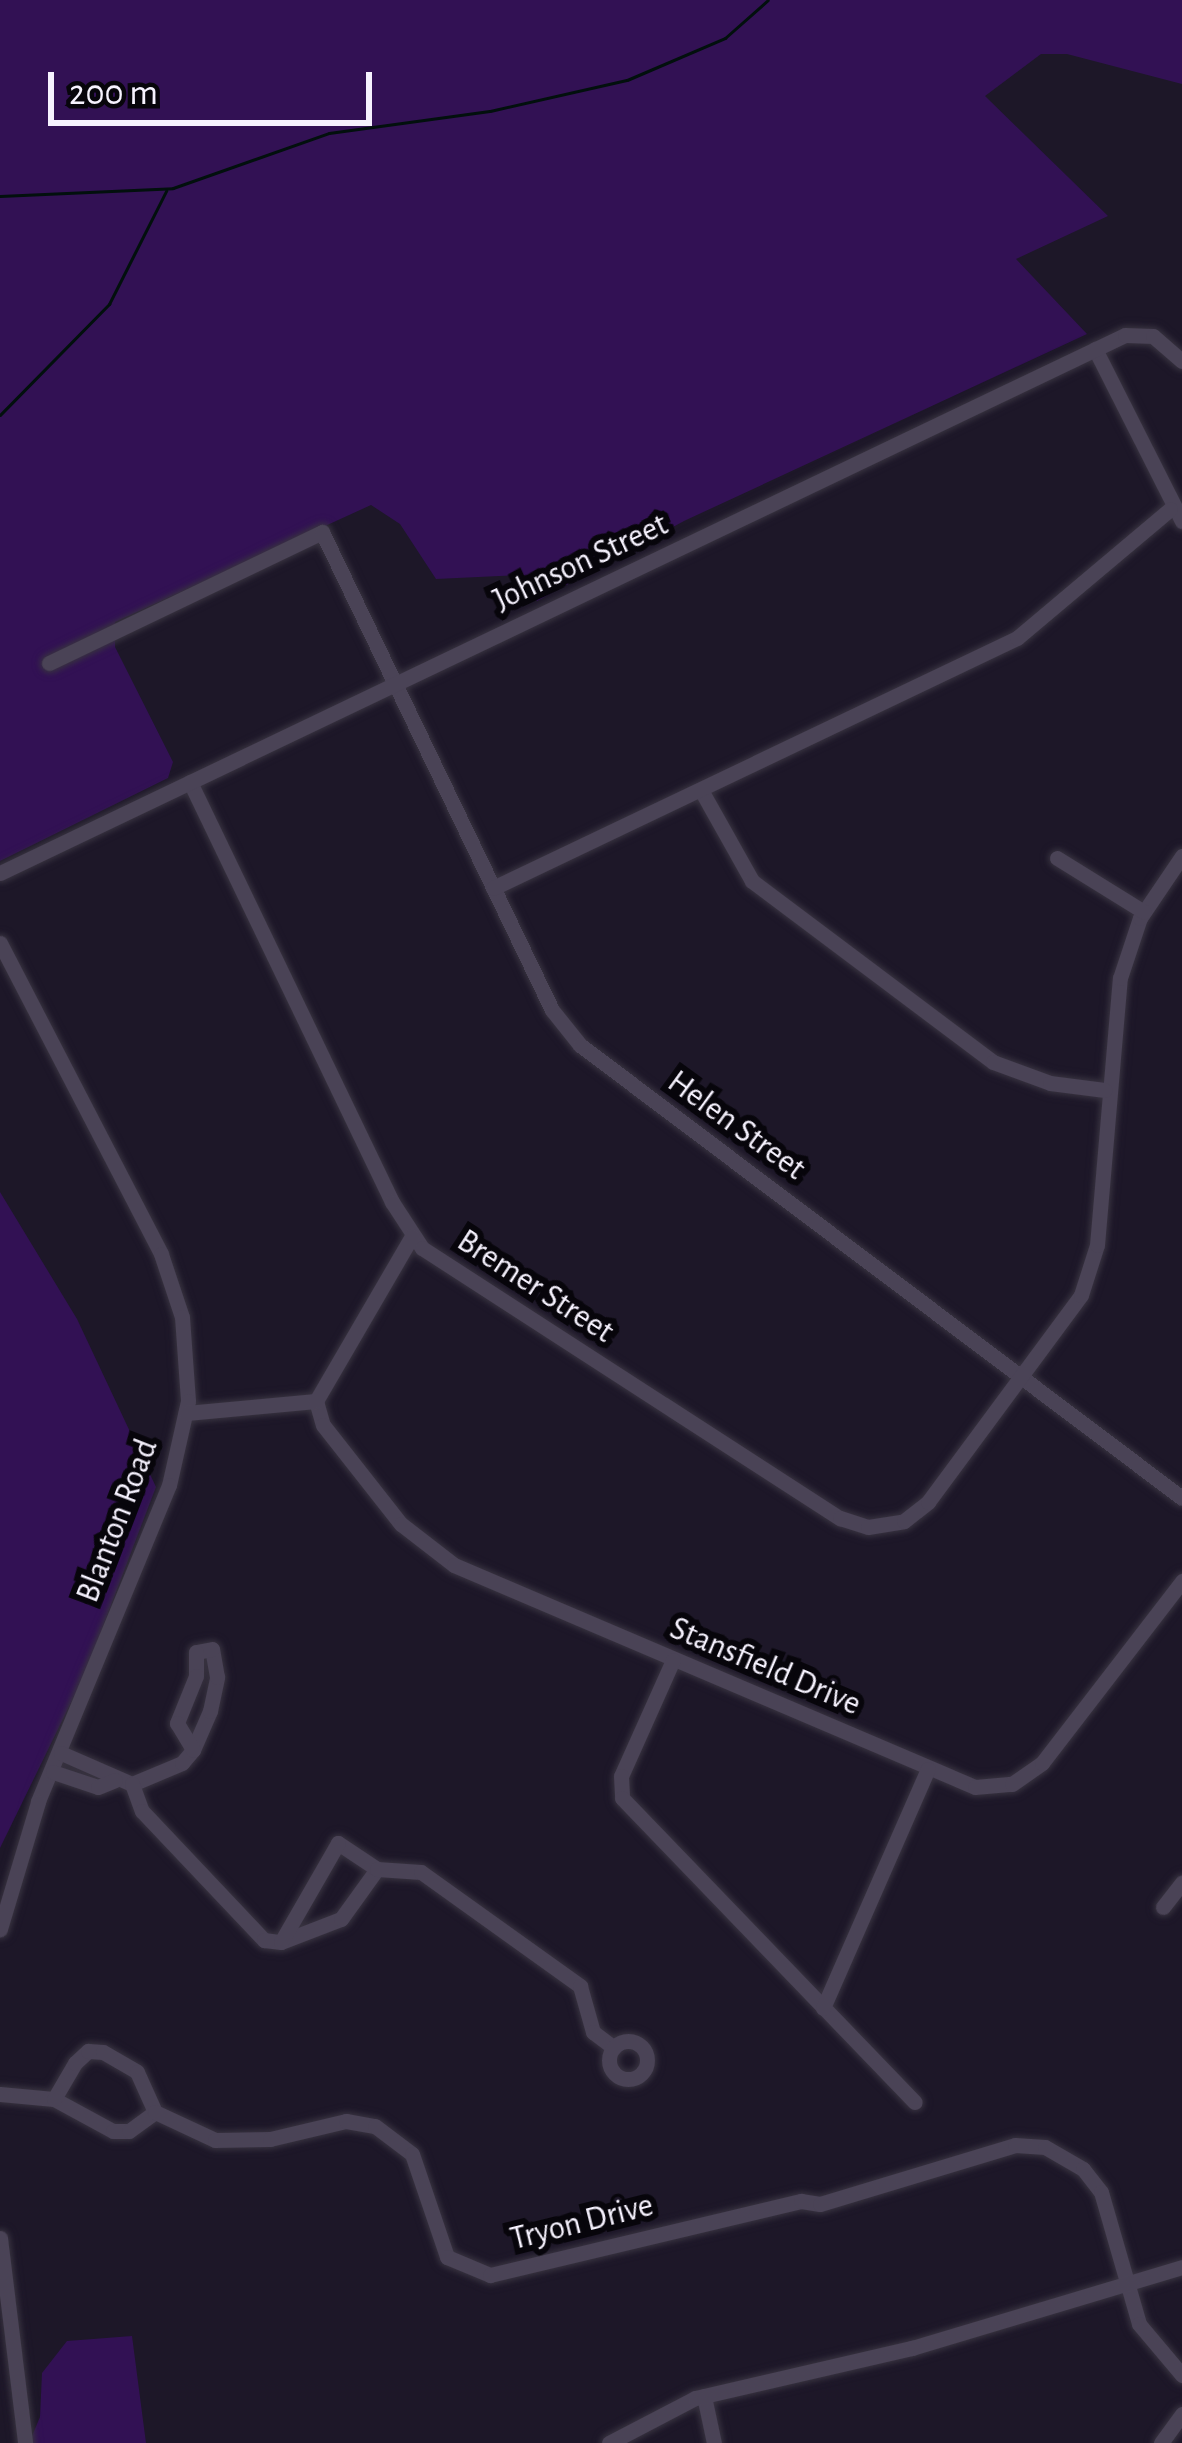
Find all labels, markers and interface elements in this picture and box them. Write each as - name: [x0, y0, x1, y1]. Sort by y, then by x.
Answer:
- scale bar: [54, 48, 378, 122]
- text: 200 m: [69, 75, 158, 111]
- street label: Johnson Street: [487, 505, 675, 621]
- street label: Helen Street: [659, 1063, 813, 1189]
- street label: Bremer Street: [449, 1222, 621, 1352]
- street label: Blanton Road: [69, 1434, 167, 1608]
- street label: Stansfield Drive: [664, 1609, 866, 1725]
- street label: Tryon Drive: [507, 2186, 657, 2260]

